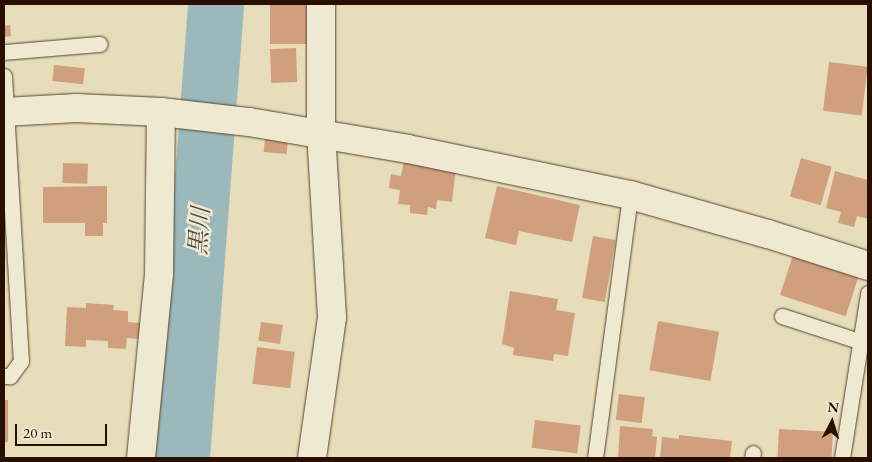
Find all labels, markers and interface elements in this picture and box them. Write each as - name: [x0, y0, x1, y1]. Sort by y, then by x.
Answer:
- water label: 黒川: [183, 206, 215, 256]
- north arrow: [807, 397, 857, 447]
- text: N: [827, 398, 840, 417]
- scale bar: [18, 414, 110, 446]
- text: 20 m: [23, 423, 52, 442]

